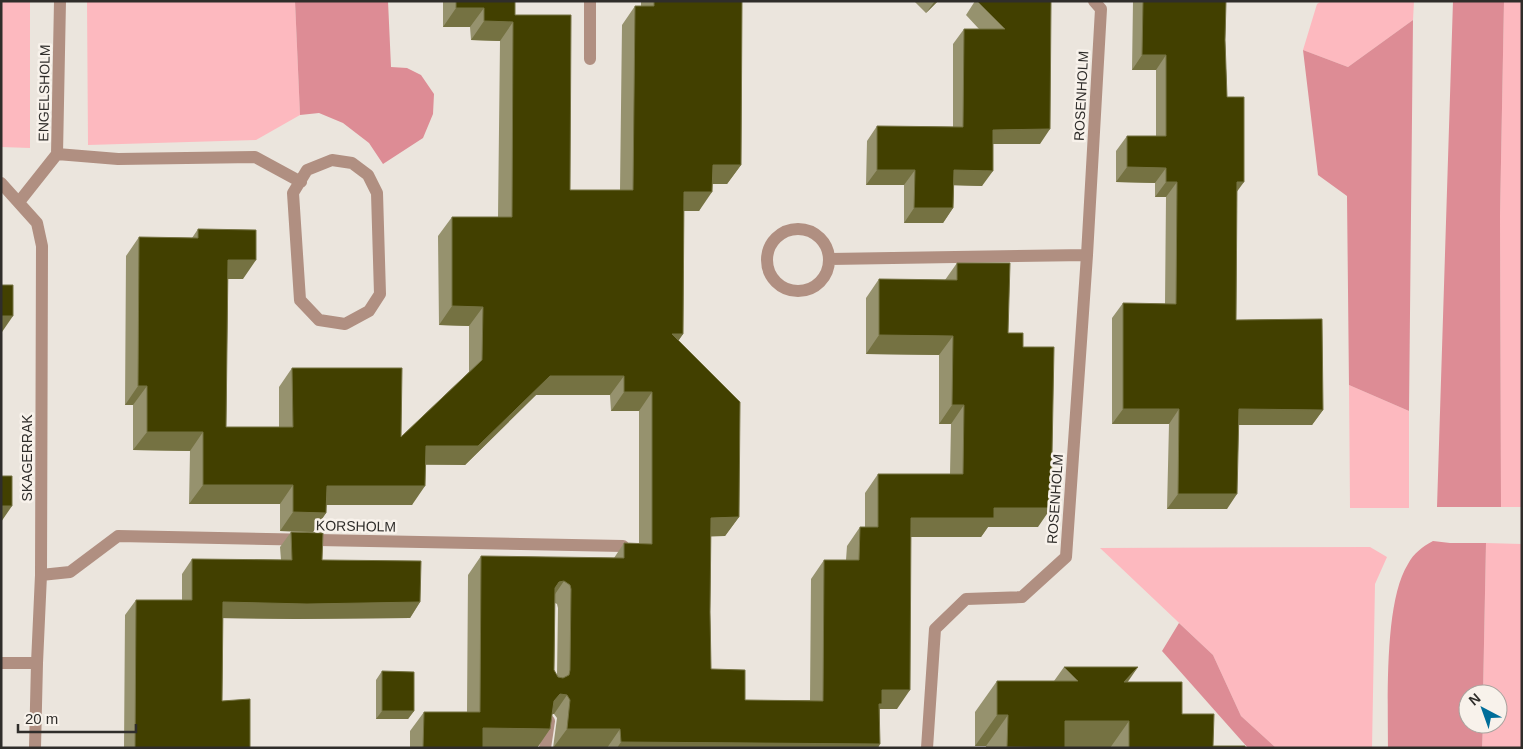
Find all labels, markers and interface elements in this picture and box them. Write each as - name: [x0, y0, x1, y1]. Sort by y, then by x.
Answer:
- street label: ENGELSHOLM: [35, 44, 53, 142]
- street label: ROSENHOLM: [1071, 51, 1091, 141]
- street label: SKAGERRAK: [19, 414, 35, 502]
- street label: ROSENHOLM: [1044, 453, 1066, 545]
- street label: KORSHOLM: [316, 517, 396, 535]
- north arrow: [1458, 684, 1508, 734]
- text: N: [1465, 690, 1484, 709]
- scale bar: [18, 702, 135, 734]
- text: 20 m: [25, 710, 58, 727]

